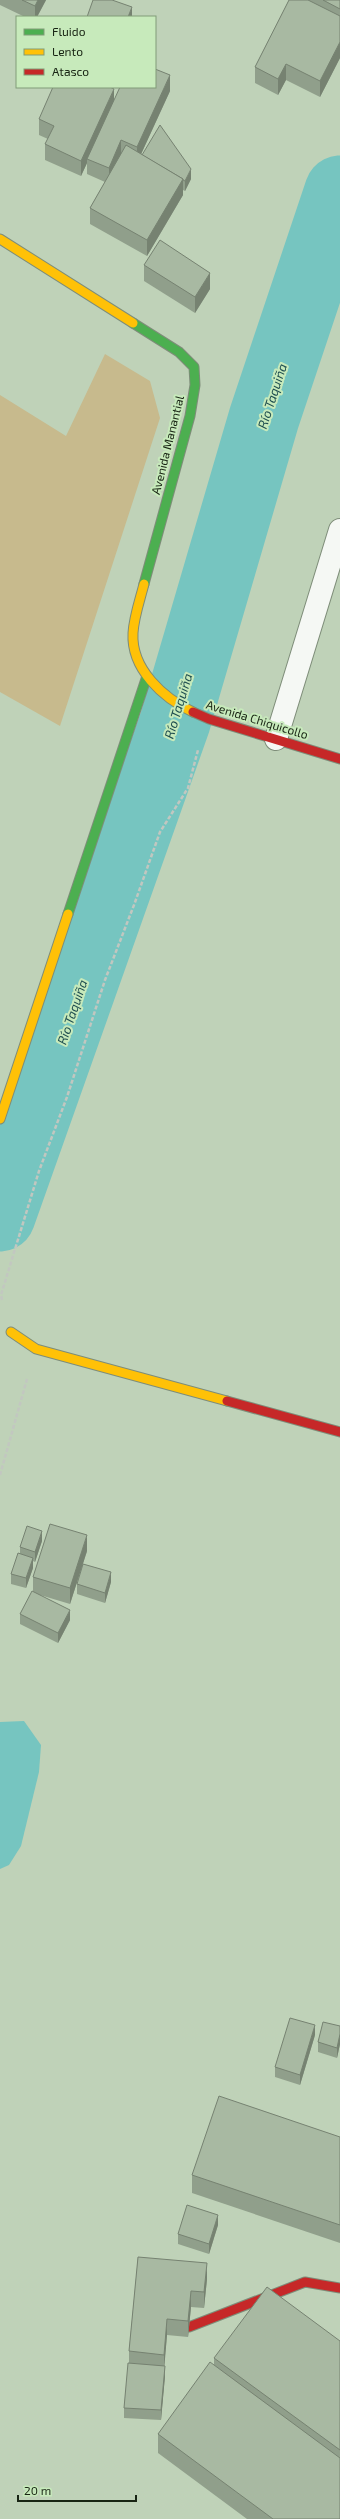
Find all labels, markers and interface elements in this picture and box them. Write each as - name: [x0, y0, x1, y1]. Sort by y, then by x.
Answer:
- legend: [16, 16, 156, 88]
- text: Fluido: [52, 24, 86, 38]
- text: Lento: [52, 44, 83, 58]
- text: Atasco: [52, 64, 89, 78]
- water label: Río Taquiña: [254, 361, 290, 431]
- street label: Avenida Manantial: [148, 393, 186, 496]
- water label: Río Taquiña: [160, 671, 196, 741]
- street label: Avenida Chiquicollo: [205, 697, 310, 741]
- water label: Río Taquiña: [53, 977, 91, 1047]
- scale bar: [18, 2477, 136, 2503]
- text: 20 m: [24, 2483, 51, 2497]

